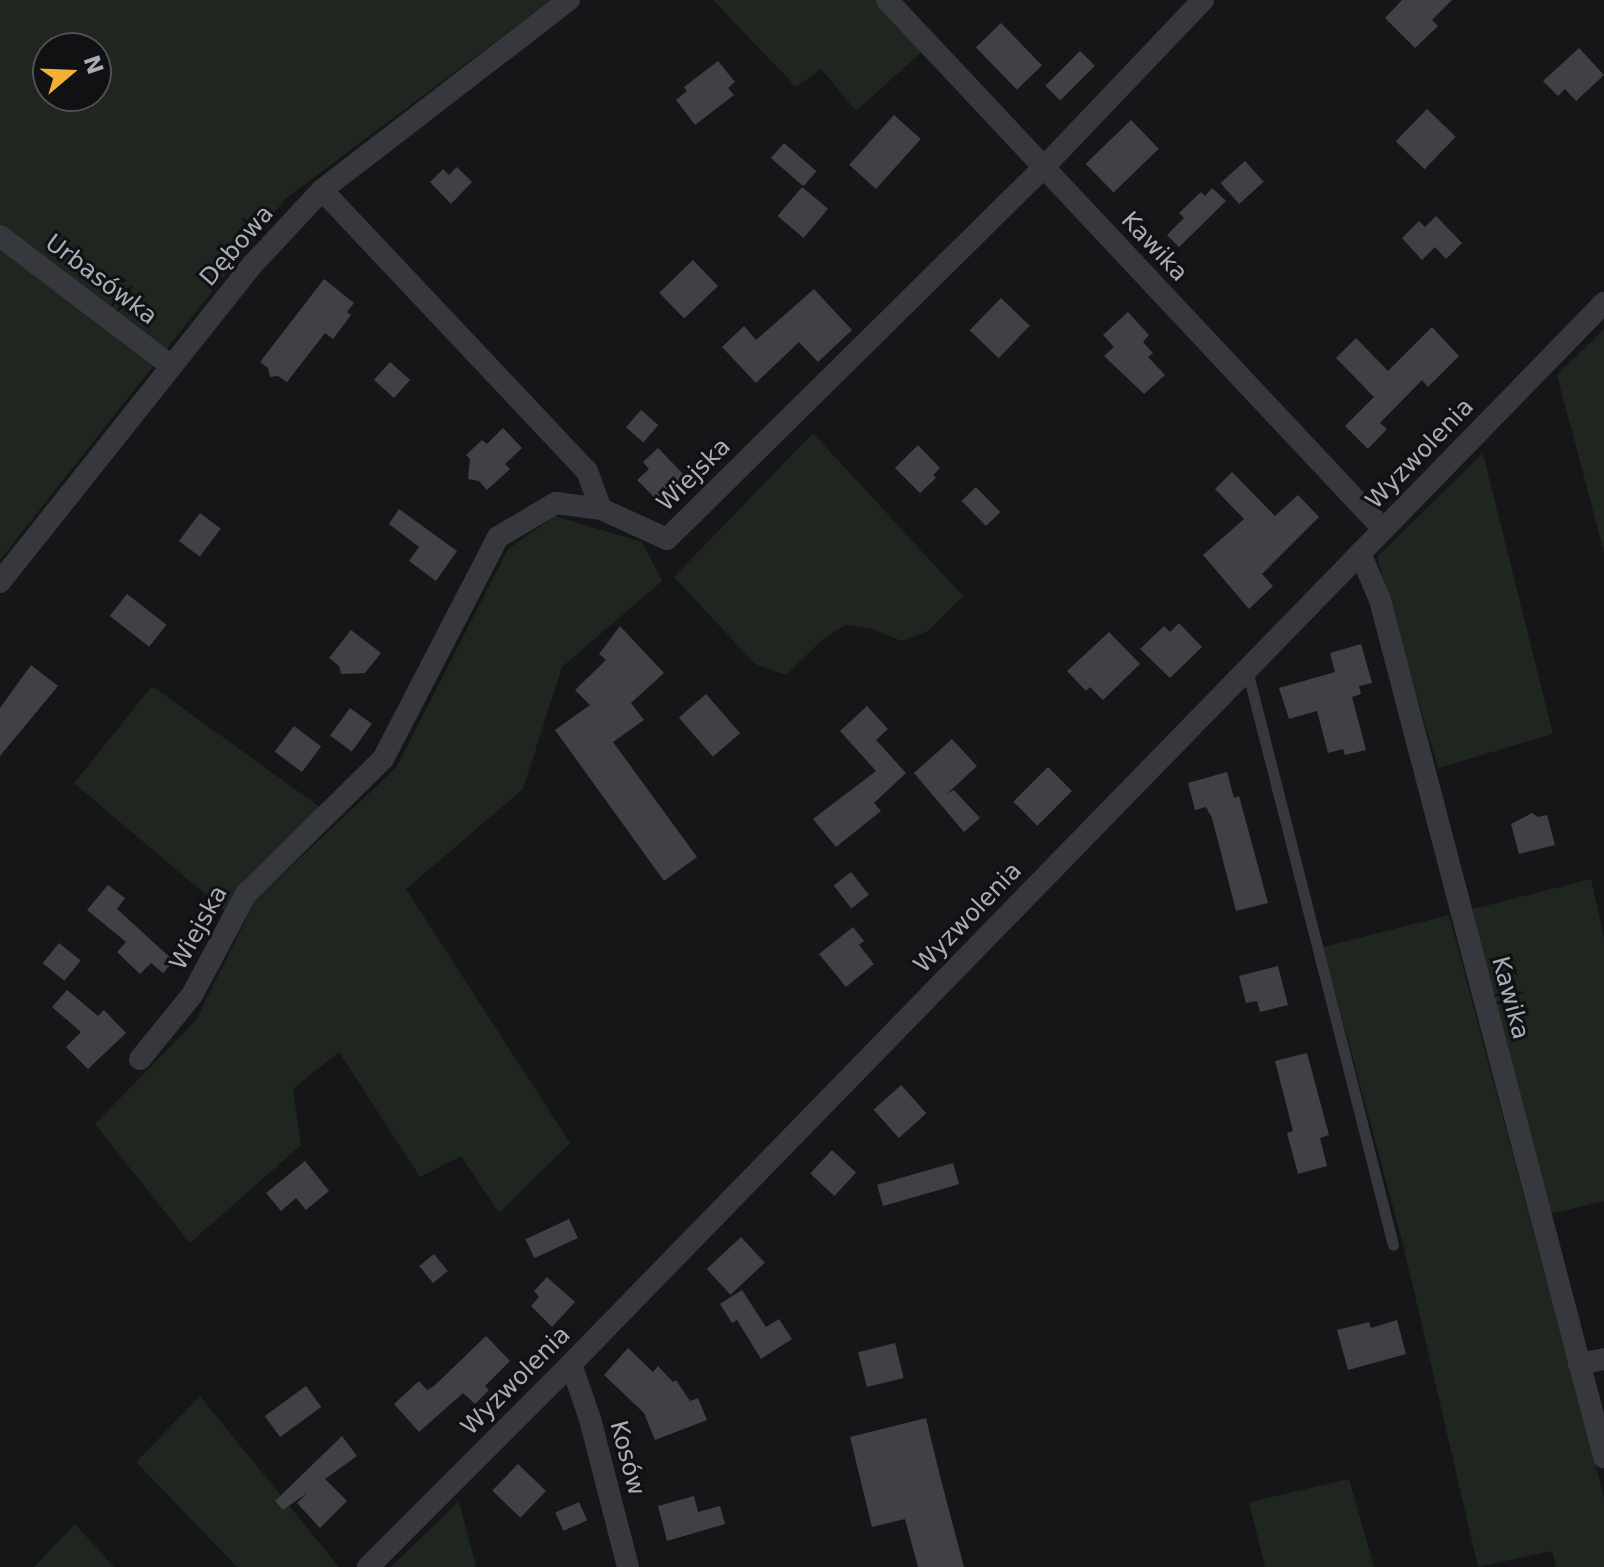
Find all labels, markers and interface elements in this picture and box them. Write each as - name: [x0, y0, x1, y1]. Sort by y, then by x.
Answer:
- north arrow: [32, 32, 112, 112]
- text: N: [78, 52, 108, 77]
- street label: Dębowa: [194, 200, 280, 292]
- street label: Kawika: [1115, 206, 1193, 288]
- street label: Urbasówka: [39, 229, 163, 331]
- street label: Wyzwolenia: [1360, 393, 1480, 515]
- street label: Wiejska: [651, 432, 737, 518]
- street label: Wyzwolenia: [908, 857, 1028, 979]
- street label: Wiejska: [164, 881, 234, 975]
- street label: Kawika: [1485, 953, 1535, 1043]
- street label: Wyzwolenia: [455, 1320, 577, 1442]
- street label: Kosów: [603, 1418, 651, 1498]

